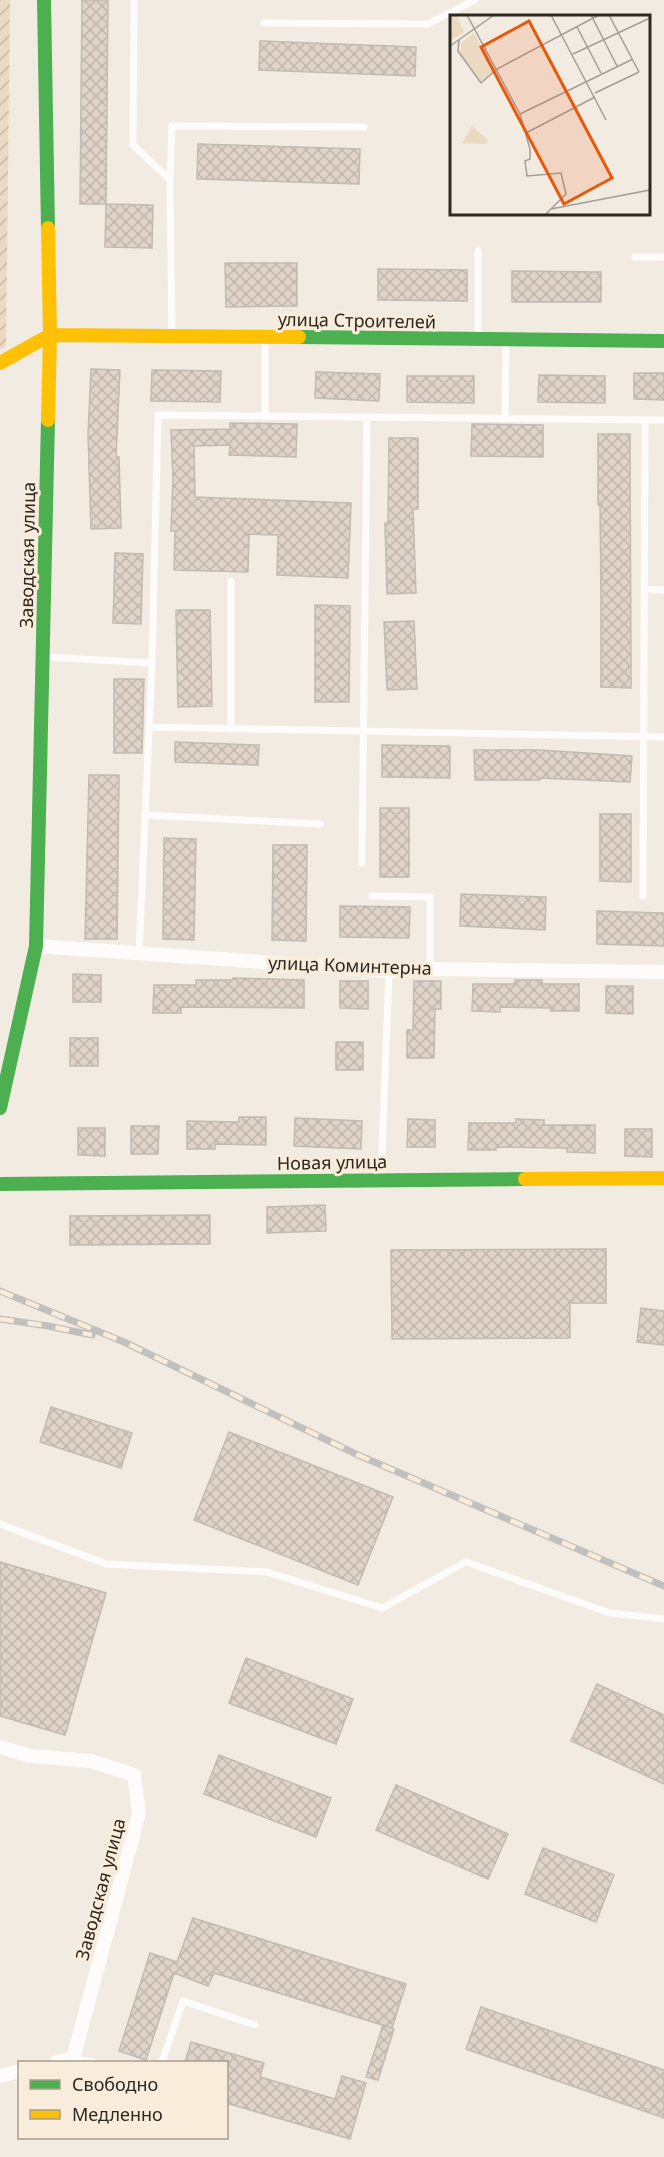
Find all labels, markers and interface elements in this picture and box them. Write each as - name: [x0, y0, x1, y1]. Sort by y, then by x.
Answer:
- inset map: [450, 15, 649, 214]
- street label: улица Строителей: [278, 307, 436, 333]
- street label: Заводская улица: [14, 482, 40, 628]
- street label: улица Коминтерна: [268, 950, 432, 980]
- street label: Новая улица: [277, 1149, 387, 1175]
- street label: Заводская улица: [69, 1815, 131, 1963]
- legend: [18, 2061, 228, 2139]
- text: Свободно: [72, 2072, 158, 2096]
- text: Медленно: [72, 2102, 163, 2126]

